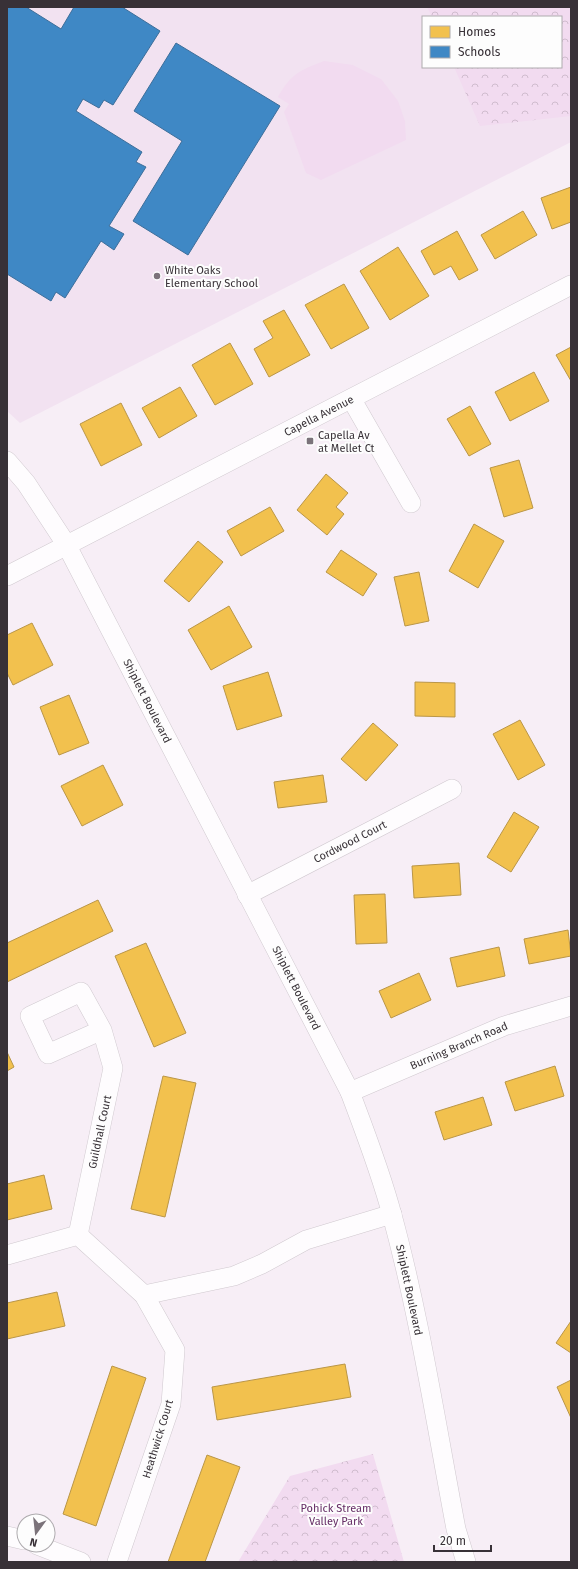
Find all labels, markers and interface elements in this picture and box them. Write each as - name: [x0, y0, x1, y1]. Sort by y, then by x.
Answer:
- legend: [422, 16, 562, 68]
- text: Homes: [458, 25, 496, 39]
- text: Schools: [458, 45, 501, 59]
- place label: White Oaks Elementary School: [165, 264, 258, 290]
- marker: White Oaks Elementary School: [152, 271, 162, 281]
- street label: Capella Avenue: [282, 393, 356, 439]
- place label: Capella Av at Mellet Ct: [318, 429, 375, 455]
- marker: Capella Av at Mellet Ct: [305, 436, 315, 446]
- street label: Shiplett Boulevard: [120, 657, 174, 745]
- street label: Cordwood Court: [311, 818, 389, 866]
- street label: Shiplett Boulevard: [269, 944, 323, 1032]
- street label: Burning Branch Road: [408, 1020, 510, 1072]
- street label: Guildhall Court: [86, 1094, 114, 1170]
- street label: Shiplett Boulevard: [393, 1243, 425, 1337]
- street label: Heathwick Court: [140, 1398, 176, 1480]
- park label: Pohick Stream Valley Park: [300, 1502, 372, 1528]
- north arrow: [16, 1513, 56, 1553]
- scale bar: [434, 1527, 491, 1553]
- text: 20 m: [440, 1534, 466, 1548]
- text: N: [28, 1535, 39, 1549]

